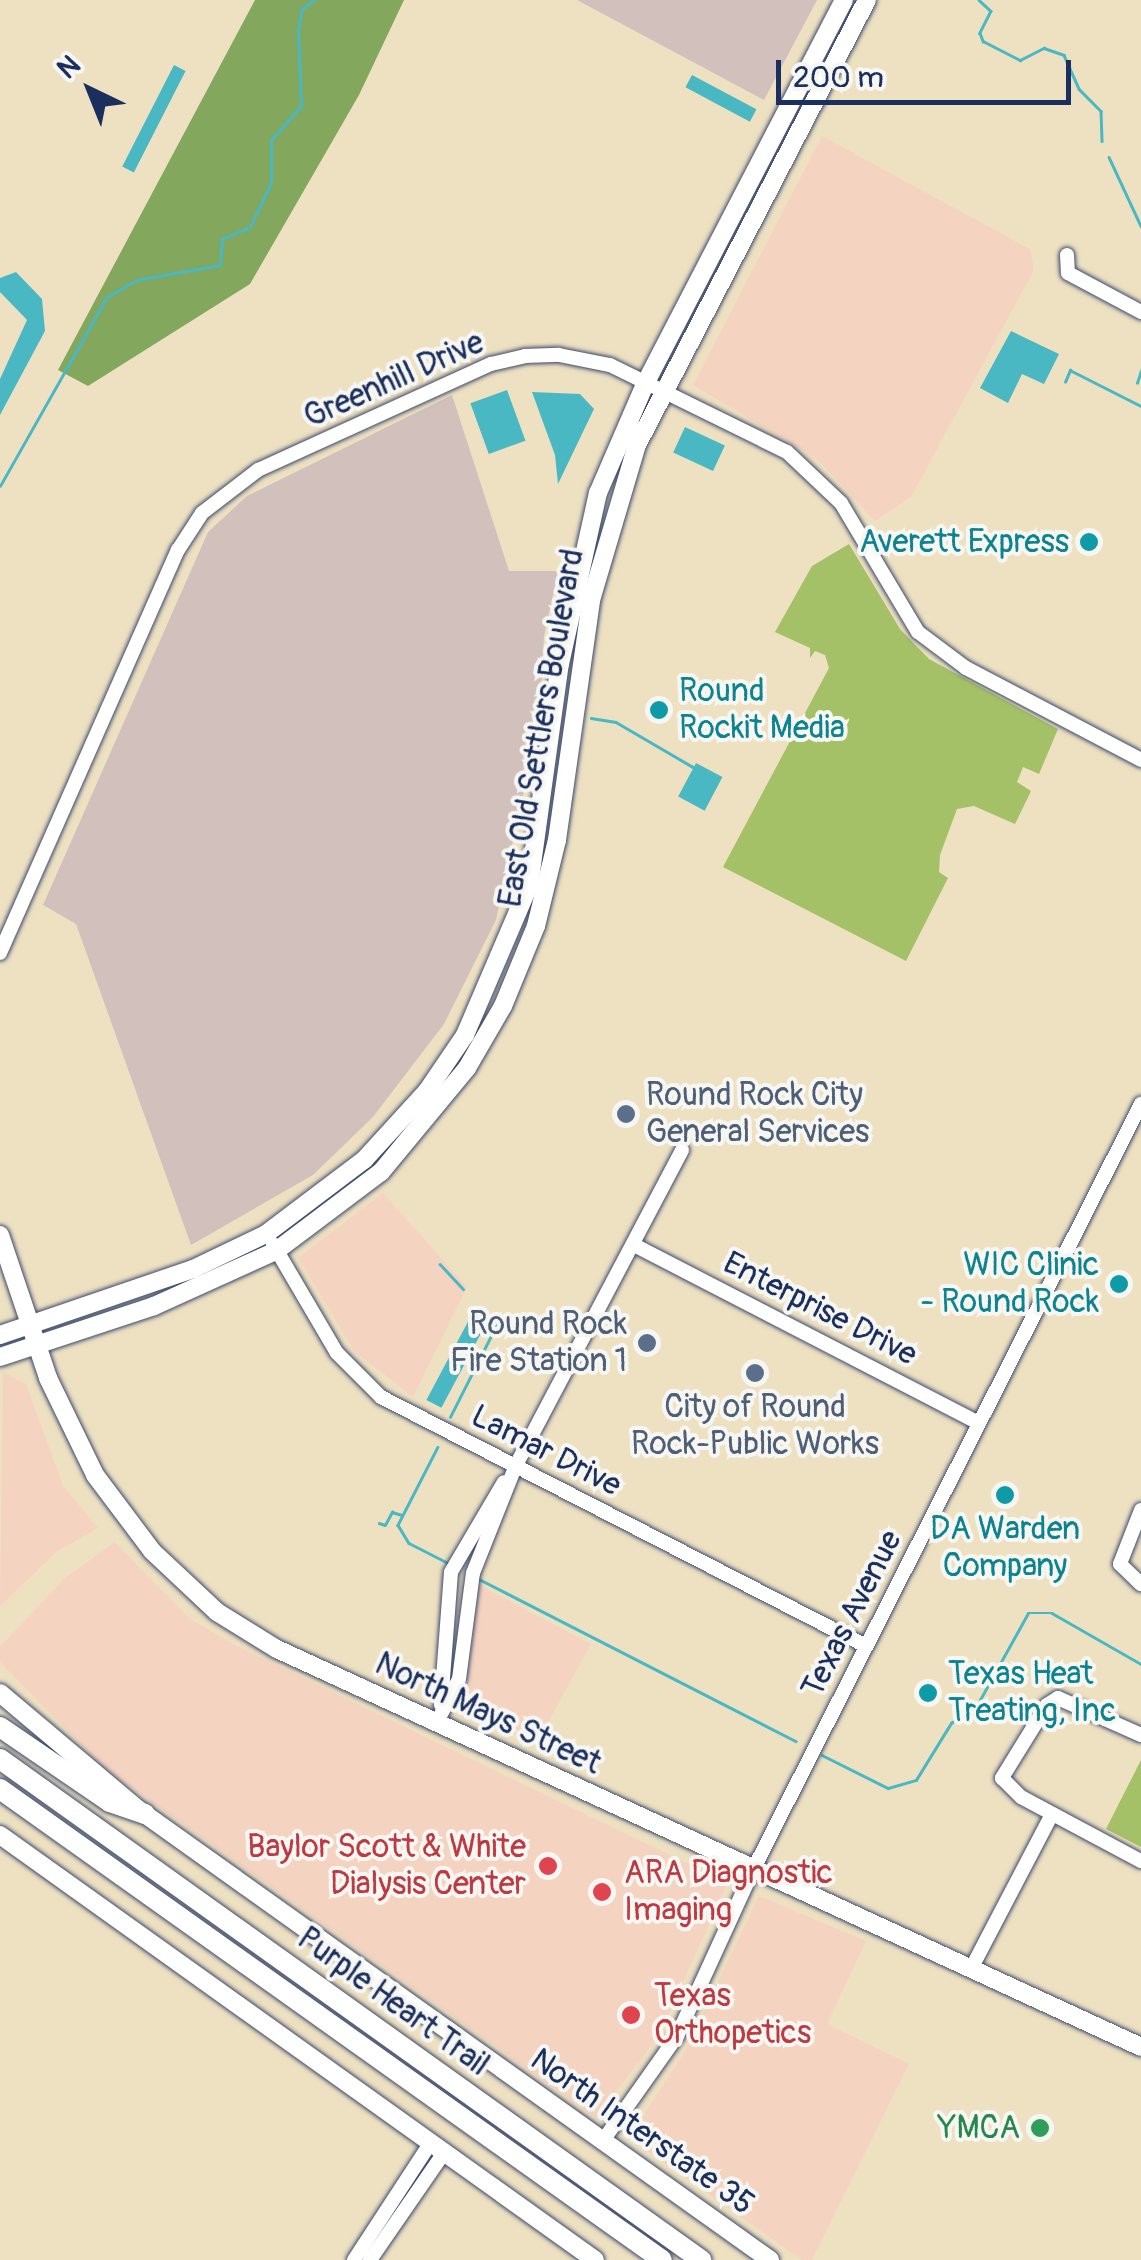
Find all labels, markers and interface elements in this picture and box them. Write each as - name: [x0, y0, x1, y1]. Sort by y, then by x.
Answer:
- north arrow: [40, 40, 140, 140]
- scale bar: [781, 40, 1076, 102]
- text: N: [50, 48, 88, 87]
- text: 200 m: [793, 59, 884, 96]
- street label: Greenhill Drive: [298, 323, 490, 437]
- place label: Averett Express: [859, 523, 1069, 561]
- marker: Averett Express: [1078, 531, 1100, 553]
- street label: East Old Settlers Boulevard: [492, 546, 592, 910]
- place label: Round Rockit Media: [679, 673, 845, 748]
- marker: Round Rockit Media: [648, 699, 670, 721]
- place label: Round Rock City General Services: [646, 1077, 869, 1152]
- marker: Round Rock City General Services: [615, 1103, 637, 1125]
- street label: Enterprise Drive: [717, 1244, 923, 1374]
- place label: WIC Clinic - Round Rock: [921, 1247, 1099, 1322]
- marker: WIC Clinic - Round Rock: [1108, 1273, 1130, 1295]
- place label: Round Rock Fire Station 1: [450, 1306, 627, 1381]
- marker: Round Rock Fire Station 1: [636, 1332, 658, 1354]
- marker: City of Round Rock-Public Works: [744, 1362, 766, 1384]
- place label: City of Round Rock-Public Works: [631, 1389, 879, 1464]
- street label: Lamar Drive: [465, 1397, 627, 1505]
- marker: DA Warden Company: [994, 1484, 1016, 1506]
- place label: DA Warden Company: [930, 1511, 1080, 1586]
- street label: Texas Avenue: [794, 1524, 910, 1704]
- street label: North Mays Street: [369, 1645, 607, 1783]
- place label: Texas Heat Treating, Inc: [948, 1656, 1116, 1731]
- marker: Texas Heat Treating, Inc: [917, 1682, 939, 1704]
- place label: Baylor Scott & White Dialysis Center: [247, 1829, 526, 1904]
- marker: Baylor Scott & White Dialysis Center: [535, 1853, 561, 1879]
- place label: ARA Diagnostic Imaging: [624, 1855, 833, 1930]
- marker: ARA Diagnostic Imaging: [589, 1879, 615, 1905]
- street label: Purple Heart Trail: [290, 1919, 496, 2085]
- place label: Texas Orthopetics: [654, 1978, 811, 2053]
- marker: Texas Orthopetics: [618, 2002, 644, 2028]
- street label: North Interstate 35: [523, 2041, 761, 2223]
- place label: YMCA: [938, 2109, 1020, 2147]
- marker: YMCA: [1029, 2117, 1051, 2139]

